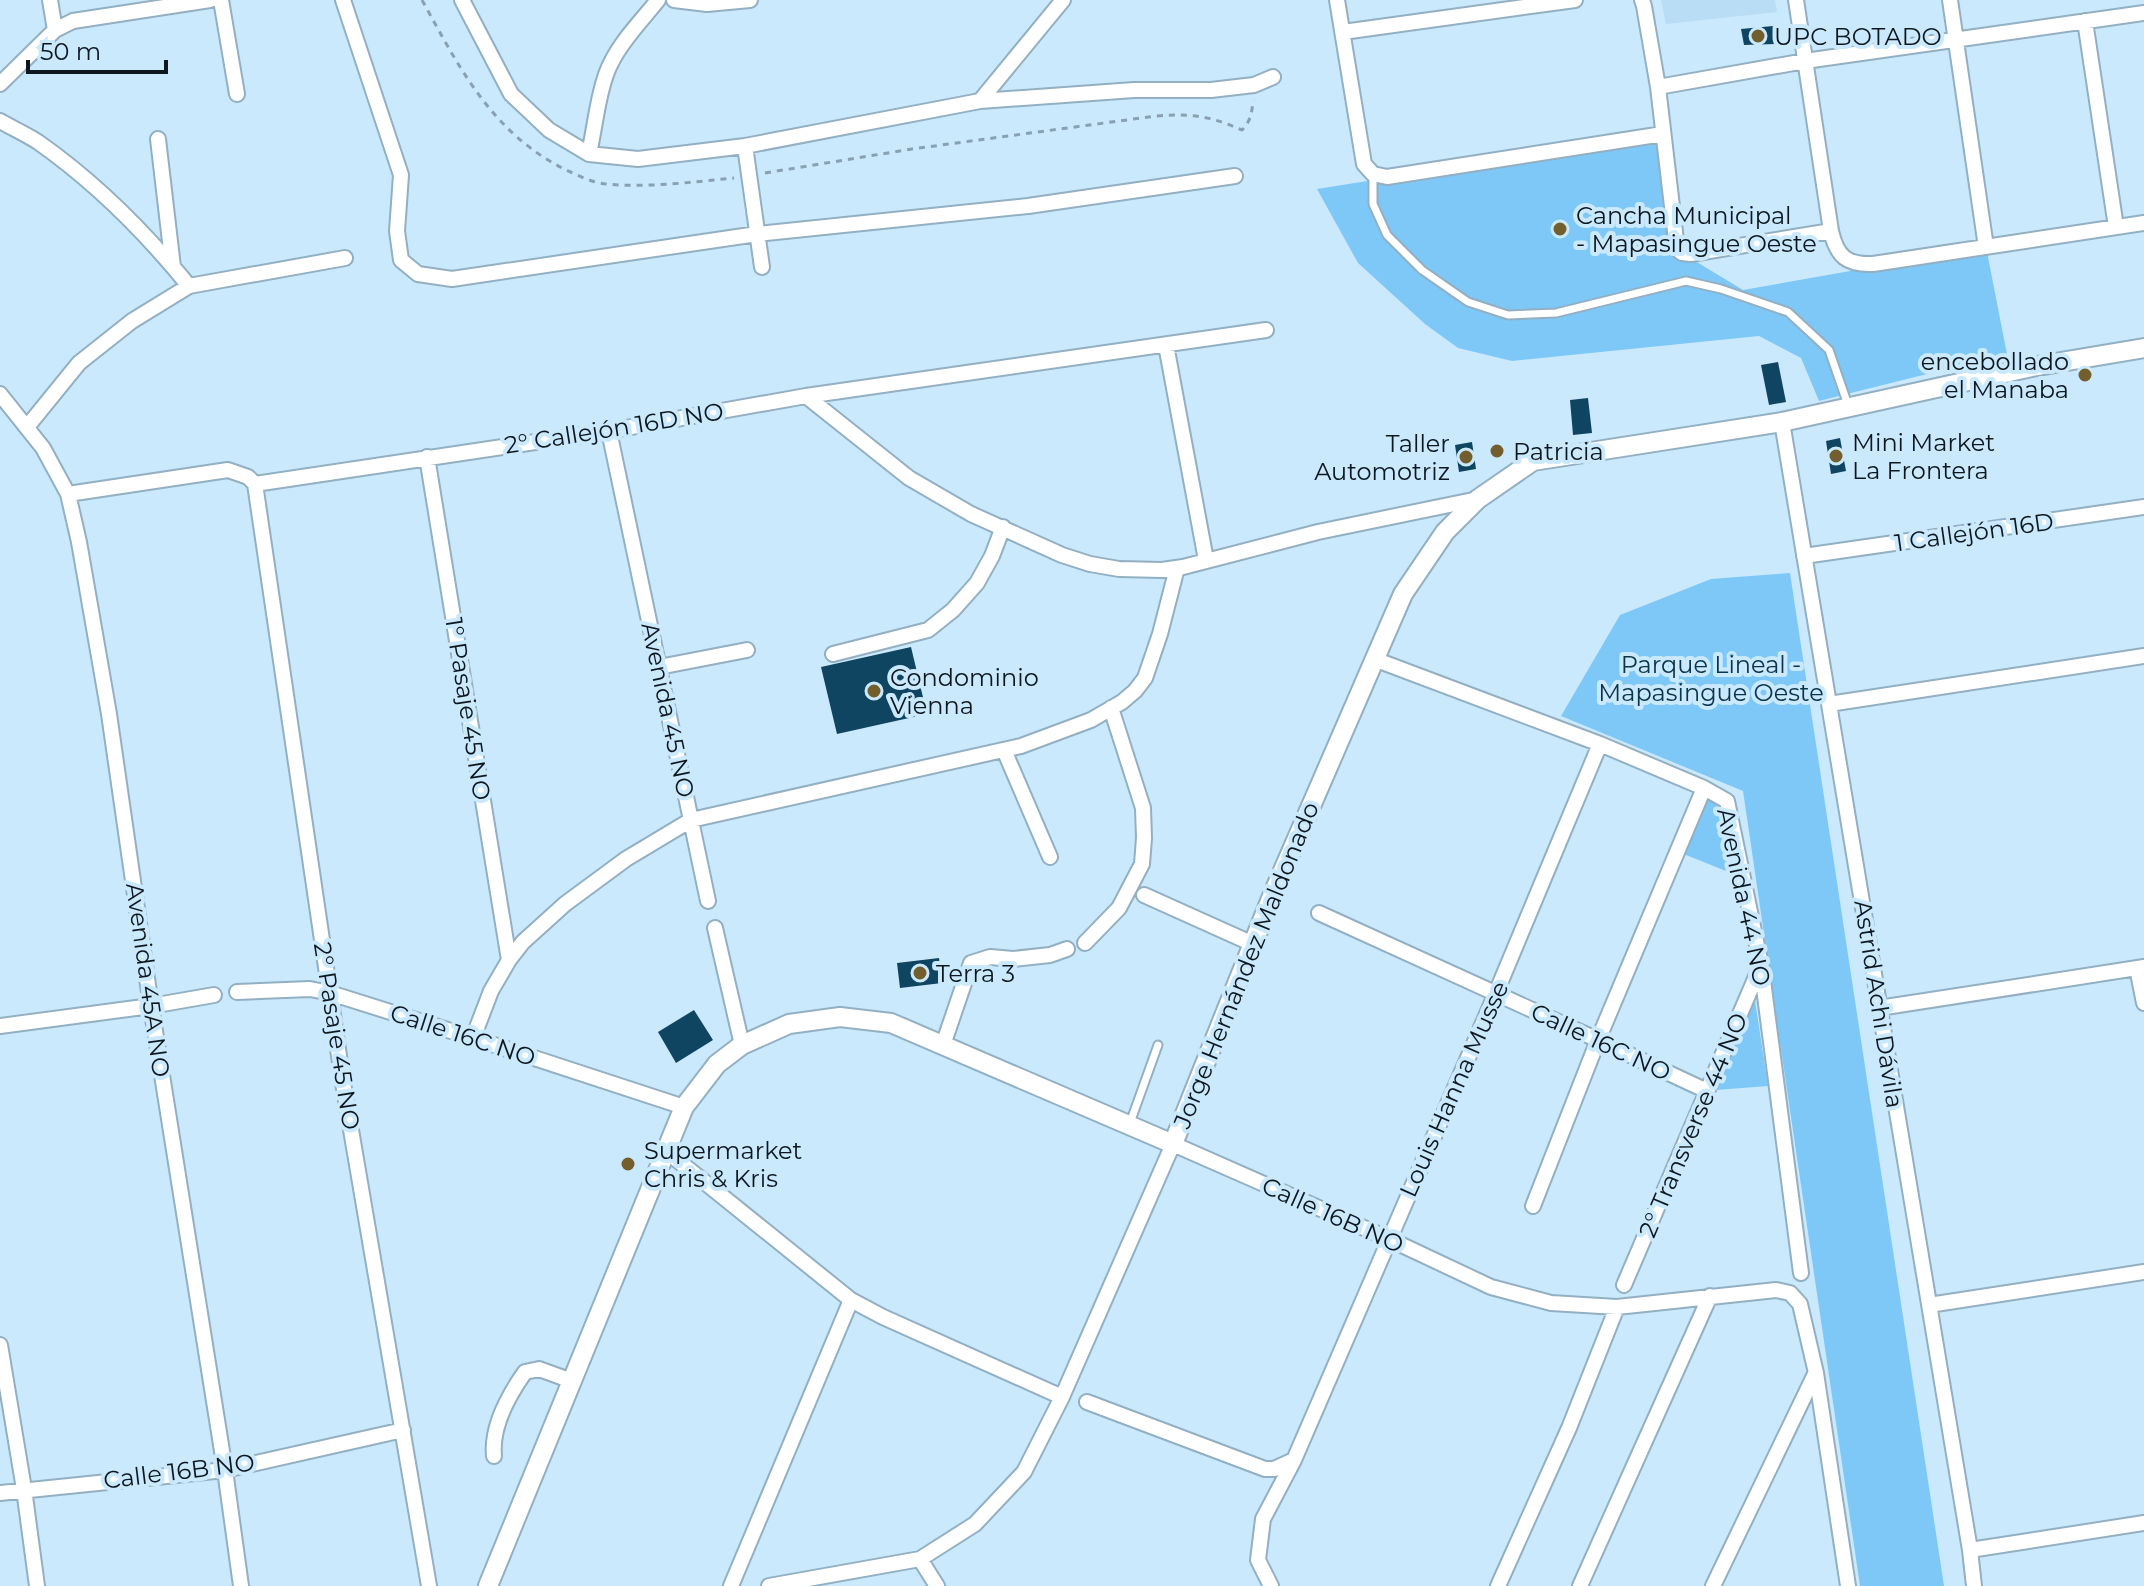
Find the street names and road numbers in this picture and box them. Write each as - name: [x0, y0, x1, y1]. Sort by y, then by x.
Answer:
- street label: 2° Callejón 16D NO: [502, 396, 726, 460]
- street label: 1 Callejón 16D: [1893, 506, 2055, 558]
- street label: 1° Pasaje 45 NO: [439, 616, 497, 802]
- street label: Avenida 45 NO: [635, 620, 701, 800]
- street label: Jorge Hernández Maldonado: [1167, 798, 1325, 1133]
- street label: Avenida 44 NO: [1711, 806, 1777, 988]
- street label: Avenida 45A NO: [120, 881, 176, 1079]
- street label: Astrid Achi Dávila: [1848, 898, 1910, 1110]
- street label: 2° Pasaje 45 NO: [308, 940, 366, 1132]
- street label: Louis Hanna Musse: [1393, 977, 1515, 1201]
- street label: Calle 16C NO: [1526, 997, 1676, 1087]
- street label: Calle 16C NO: [387, 998, 539, 1072]
- street label: 2° Transverse 44 NO: [1633, 1008, 1753, 1242]
- street label: Calle 16B NO: [1258, 1171, 1408, 1259]
- street label: Calle 16B NO: [102, 1447, 256, 1495]

